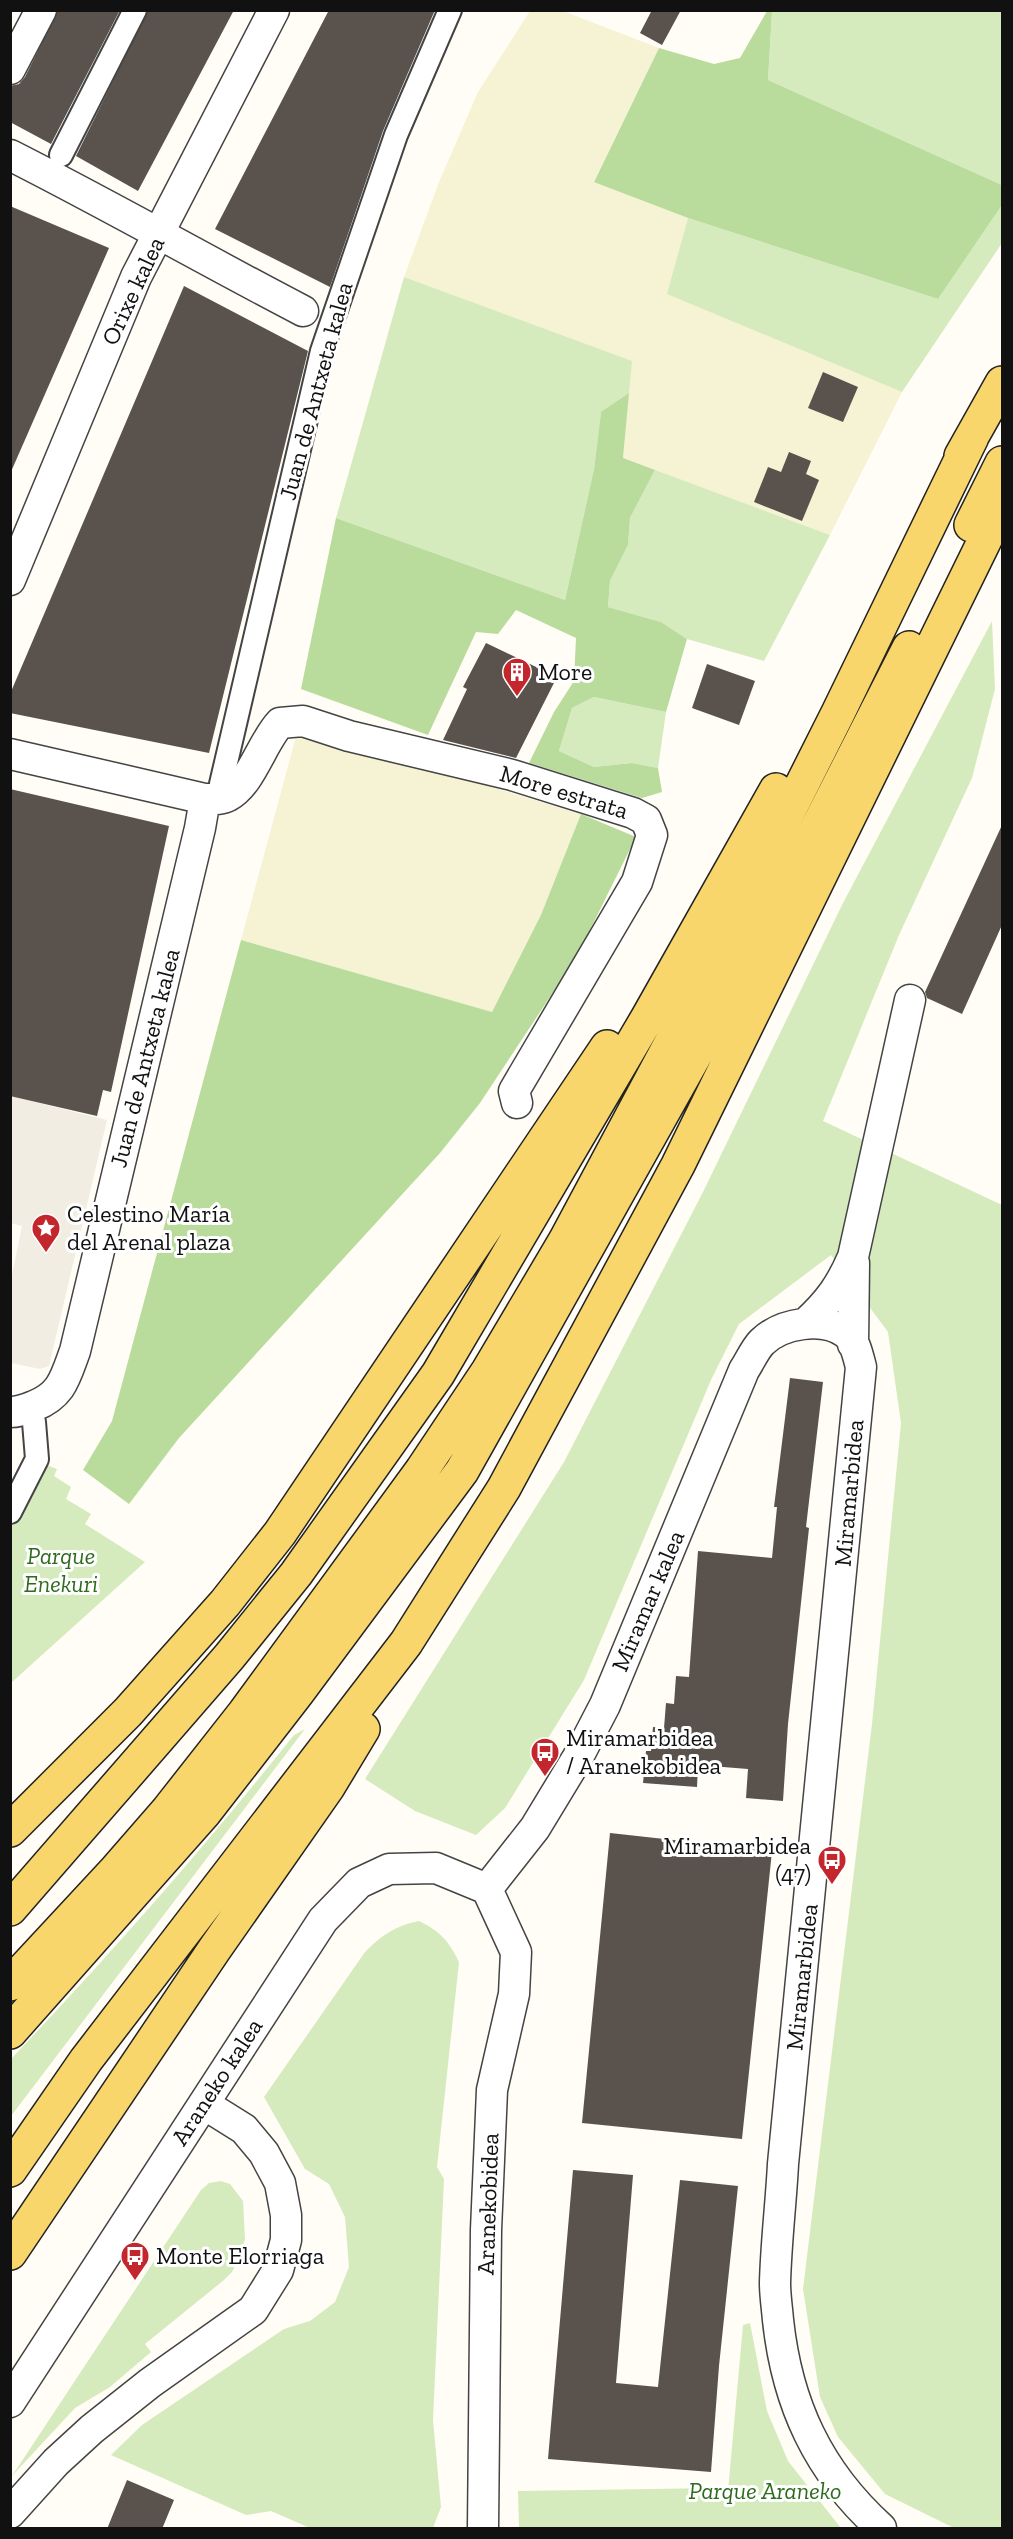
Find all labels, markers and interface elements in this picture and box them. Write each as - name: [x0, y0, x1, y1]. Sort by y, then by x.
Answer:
- street label: Orixe kalea: [95, 232, 170, 350]
- street label: Juan de Antxeta kalea: [272, 278, 359, 503]
- building icon: More: [501, 656, 533, 698]
- place label: More: [538, 657, 592, 686]
- street label: More estrata: [496, 758, 632, 825]
- street label: Juan de Antxeta kalea: [103, 945, 186, 1170]
- place label: Celestino María del Arenal plaza: [67, 1199, 231, 1256]
- place icon: Celestino María del Arenal plaza: [30, 1212, 62, 1254]
- street label: Miramarbidea: [828, 1418, 869, 1568]
- street label: Miramar kalea: [605, 1526, 690, 1676]
- park label: Parque Enekuri: [24, 1541, 98, 1598]
- place label: Miramarbidea / Aranekobidea: [566, 1723, 721, 1780]
- bus stop icon: Miramarbidea / Aranekobidea: [529, 1736, 561, 1778]
- place label: Miramarbidea (47): [663, 1831, 811, 1888]
- bus stop icon: Miramarbidea (47): [816, 1844, 848, 1886]
- street label: Miramarbidea: [779, 1902, 824, 2052]
- street label: Araneko kalea: [165, 2013, 269, 2151]
- street label: Aranekobidea: [471, 2132, 504, 2276]
- bus stop icon: Monte Elorriaga: [119, 2240, 151, 2282]
- place label: Monte Elorriaga: [156, 2241, 325, 2270]
- park label: Parque Araneko: [688, 2476, 842, 2505]

